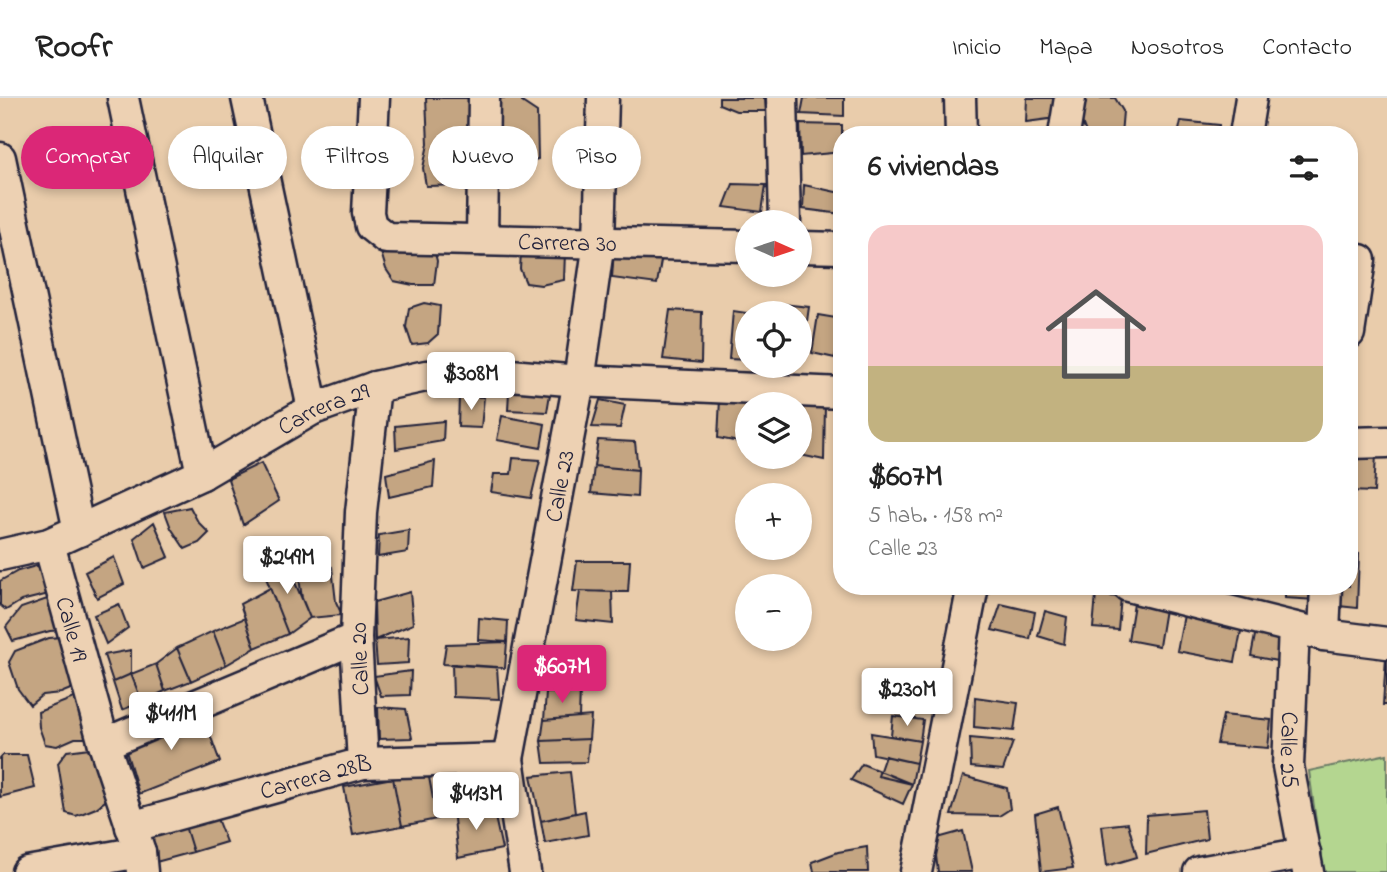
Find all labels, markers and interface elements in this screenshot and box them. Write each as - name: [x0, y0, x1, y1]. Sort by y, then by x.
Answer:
- text: Roofr: [35, 24, 112, 72]
- text: Inicio: [952, 31, 1001, 66]
- text: Mapa: [1039, 31, 1093, 66]
- text: Nosotros: [1131, 31, 1224, 66]
- text: Contacto: [1262, 31, 1352, 66]
- chip: Comprar: [21, 126, 154, 189]
- chip: Alquilar: [168, 126, 287, 189]
- chip: Filtros: [301, 126, 414, 189]
- chip: Nuevo: [428, 126, 538, 189]
- chip: Piso: [552, 126, 641, 189]
- text: 6 viviendas: [868, 146, 999, 190]
- icon: filters: [1285, 149, 1323, 187]
- north arrow: [735, 210, 812, 287]
- map controls: [735, 210, 812, 651]
- street label: Carrera 30: [518, 226, 617, 263]
- icon: home: [1033, 271, 1159, 397]
- button: locate: [735, 301, 812, 378]
- pin: $308M: [422, 352, 520, 412]
- text: $308M: [443, 358, 499, 391]
- street label: Carrera 29: [272, 375, 376, 446]
- button: layers: [735, 392, 812, 469]
- street label: Calle 23: [538, 447, 586, 526]
- text: $607M: [868, 456, 943, 500]
- button: +: [735, 483, 812, 560]
- text: 5 hab. · 158 m²: [868, 500, 1003, 533]
- text: Calle 23: [868, 533, 938, 566]
- pin: $249M: [238, 536, 336, 596]
- text: $249M: [259, 542, 315, 575]
- button: −: [735, 574, 812, 651]
- street label: Calle 19: [44, 593, 96, 667]
- street label: Calle 20: [343, 622, 380, 696]
- pin: $607M: [513, 646, 611, 705]
- text: $607M: [533, 651, 591, 684]
- pin: $230M: [858, 668, 956, 728]
- text: $230M: [878, 674, 936, 707]
- pin: $411M: [122, 692, 220, 752]
- text: $411M: [145, 698, 197, 731]
- street label: Calle 25: [1268, 711, 1307, 792]
- street label: Carrera 28B: [257, 748, 373, 811]
- pin: $413M: [427, 772, 525, 832]
- text: $413M: [449, 778, 503, 811]

